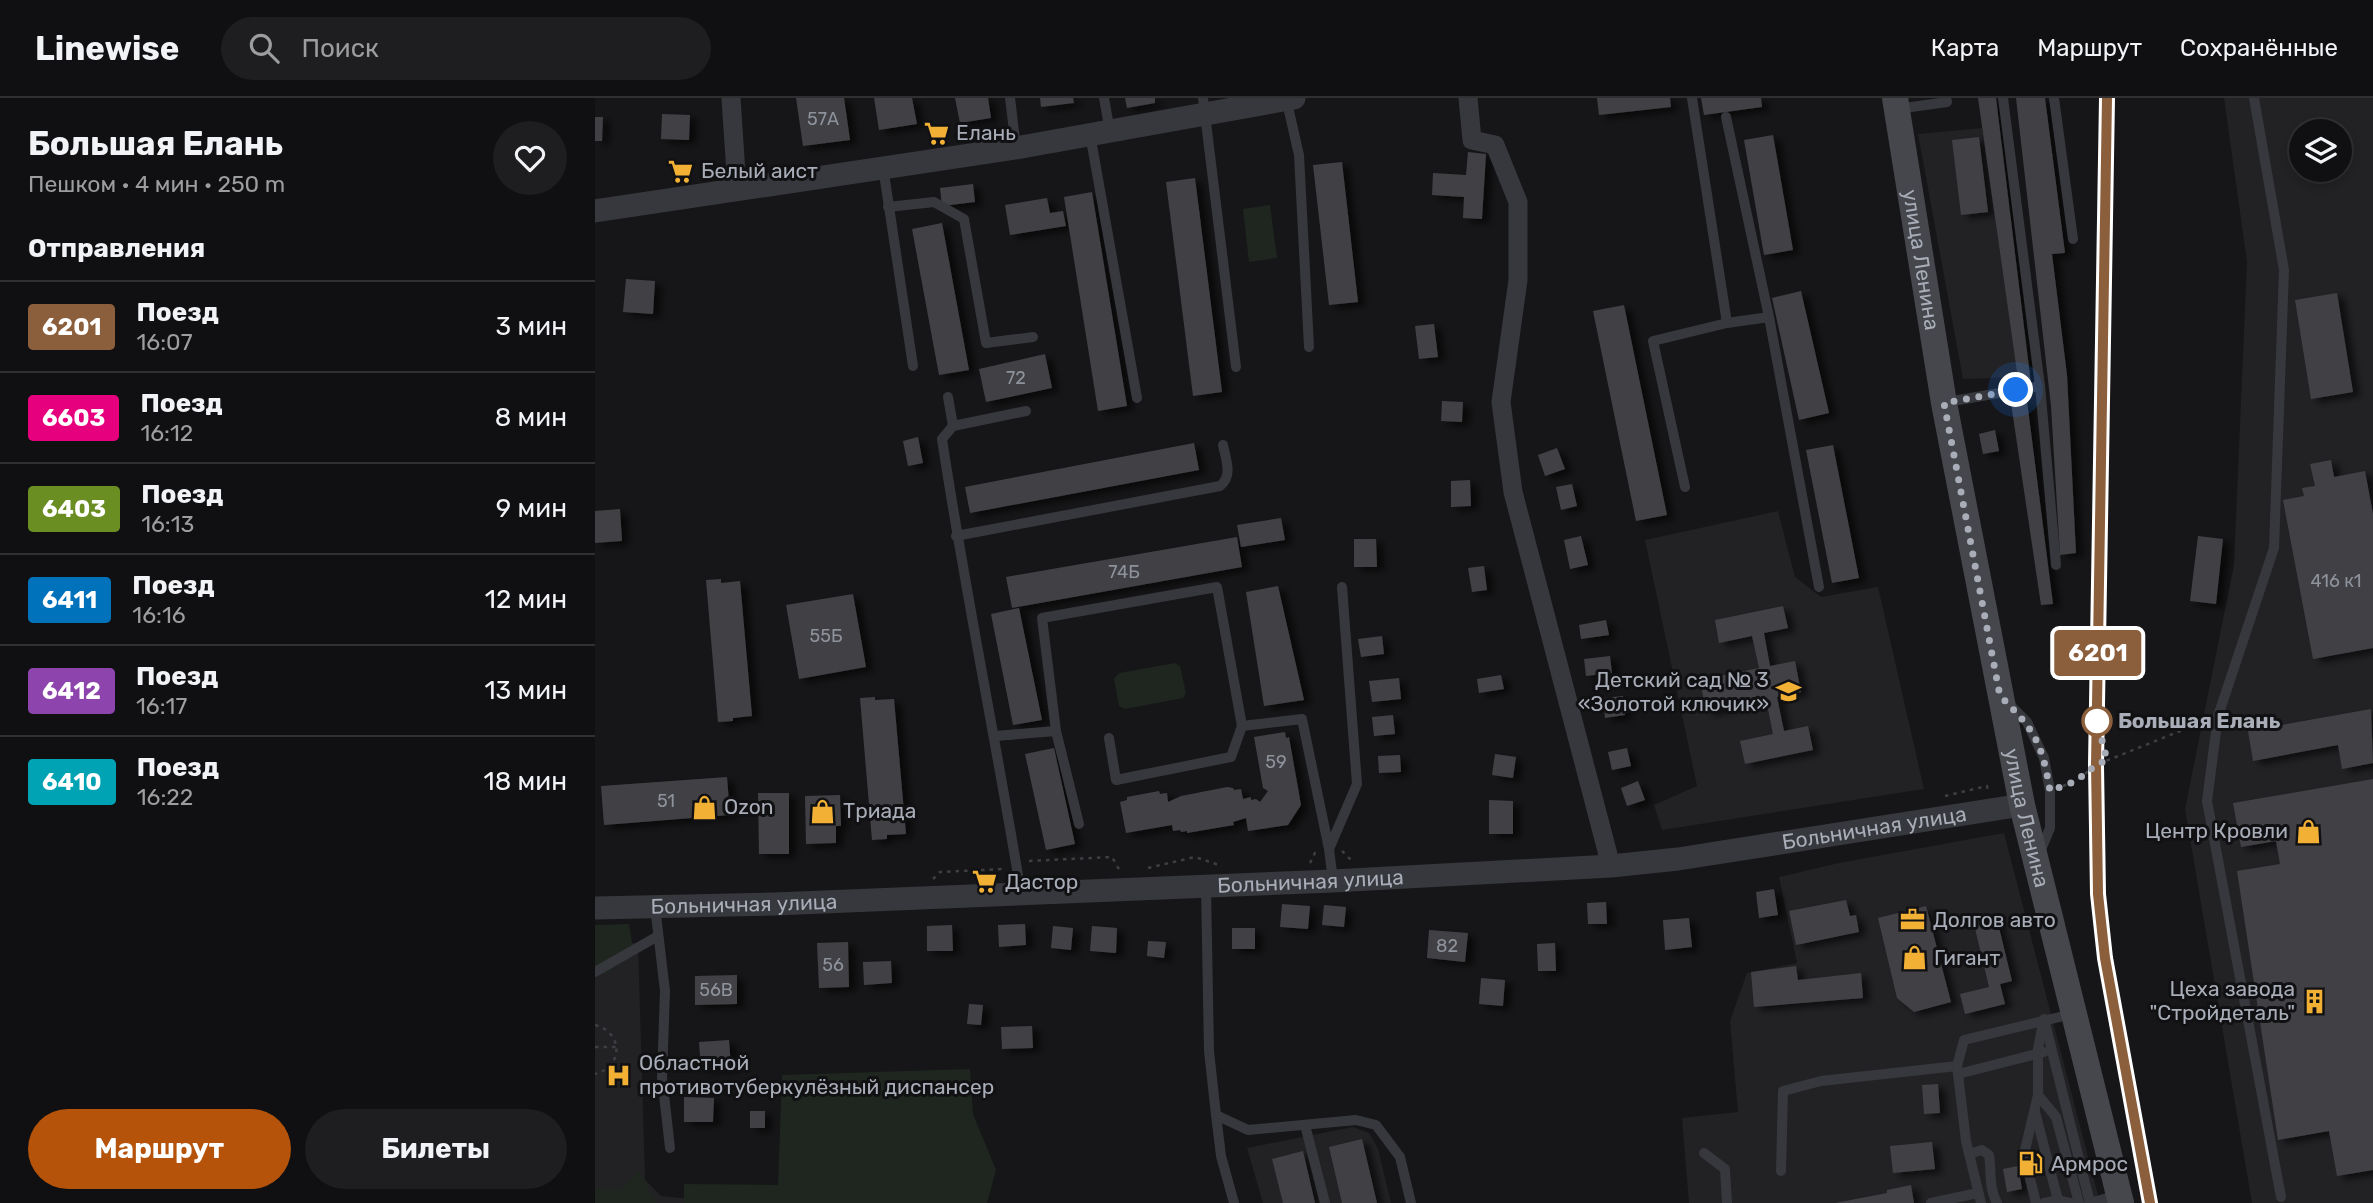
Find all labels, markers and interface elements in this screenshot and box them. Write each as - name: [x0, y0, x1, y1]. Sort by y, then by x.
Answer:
- search box: [221, 17, 711, 80]
- text: Linewise: [35, 29, 179, 68]
- icon: search: [245, 29, 283, 67]
- text: Поиск: [301, 33, 379, 64]
- text: Карта: [1931, 34, 1999, 62]
- text: Маршрут: [2037, 34, 2142, 62]
- text: Сохранённые: [2180, 34, 2338, 62]
- house number: 57А: [807, 108, 839, 130]
- supermarket icon: Елань: [922, 119, 950, 147]
- map controls: [2289, 119, 2352, 182]
- button: layers: [2289, 119, 2352, 182]
- place label: Елань: [956, 120, 1016, 145]
- button: heart: [493, 121, 567, 195]
- text: Большая Елань: [28, 124, 283, 163]
- supermarket icon: Белый аист: [667, 157, 695, 185]
- place label: Белый аист: [701, 158, 818, 183]
- text: Пешком · 4 мин · 250 m: [28, 170, 285, 198]
- street label: улица Ленина: [1898, 188, 1945, 332]
- text: Отправления: [28, 233, 205, 264]
- text: Поезд: [136, 297, 219, 328]
- text: 3 мин: [496, 311, 567, 342]
- text: 6201: [42, 313, 101, 341]
- text: 16:07: [136, 328, 193, 356]
- house number: 72: [1006, 367, 1026, 389]
- your location: [1998, 372, 2033, 407]
- text: Поезд: [140, 388, 223, 419]
- text: 8 мин: [495, 402, 567, 433]
- text: 6603: [42, 404, 105, 432]
- text: 16:12: [140, 419, 193, 447]
- text: Поезд: [141, 479, 223, 510]
- text: 9 мин: [496, 493, 567, 524]
- text: 6403: [42, 495, 106, 523]
- text: 16:13: [141, 510, 194, 538]
- house number: 74Б: [1108, 561, 1140, 583]
- text: Поезд: [132, 570, 215, 601]
- house number: 416 к1: [2310, 570, 2362, 592]
- text: 12 мин: [485, 584, 567, 615]
- text: 6411: [42, 586, 97, 614]
- text: 16:16: [132, 601, 186, 629]
- house number: 55Б: [810, 625, 842, 647]
- line badge: 6201: [2049, 630, 2147, 676]
- text: 6201: [2068, 639, 2128, 667]
- text: Поезд: [136, 661, 218, 692]
- place label: Детский сад № 3 «Золотой ключик»: [1578, 667, 1769, 716]
- text: 13 мин: [484, 675, 567, 706]
- text: 6412: [42, 677, 101, 705]
- school or university icon: Детский сад № 3 «Золотой ключик»: [1775, 678, 1803, 706]
- text: 16:17: [136, 692, 187, 720]
- marker: Большая Елань: [2082, 706, 2112, 736]
- place label: Большая Елань: [2118, 708, 2281, 733]
- street label: улица Ленина: [1999, 746, 2055, 890]
- house number: 59: [1265, 751, 1287, 773]
- text: Поезд: [137, 752, 219, 783]
- text: 18 мин: [484, 766, 567, 797]
- text: 6410: [42, 768, 102, 796]
- text: 16:22: [137, 783, 193, 811]
- house number: 51: [657, 790, 675, 812]
- shop icon: Ozon: [690, 793, 718, 821]
- place label: Ozon: [724, 794, 774, 819]
- shop icon: Триада: [809, 797, 837, 825]
- place label: Триада: [843, 798, 916, 823]
- street label: Больничная улица: [1780, 801, 1968, 855]
- shop icon: Центр Кровли: [2294, 817, 2322, 845]
- place label: Центр Кровли: [2145, 818, 2288, 843]
- street label: Больничная улица: [1217, 864, 1404, 898]
- supermarket icon: Дастор: [971, 868, 999, 896]
- place label: Дастор: [1005, 869, 1078, 894]
- street label: Больничная улица: [650, 888, 838, 919]
- office icon: Долгов авто: [1899, 906, 1927, 934]
- place label: Долгов авто: [1933, 907, 2056, 932]
- house number: 82: [1436, 935, 1458, 957]
- shop icon: Гигант: [1900, 944, 1928, 972]
- place label: Гигант: [1934, 945, 2000, 970]
- house number: 56: [822, 954, 844, 976]
- place label: Цеха завода "Стройдеталь": [2149, 976, 2295, 1025]
- house number: 56В: [699, 979, 733, 1001]
- building icon: Цеха завода "Стройдеталь": [2301, 987, 2329, 1015]
- place label: Областной противотуберкулёзный диспансер: [639, 1050, 994, 1099]
- hospital icon: Областной противотуберкулёзный диспансер: [605, 1061, 633, 1089]
- button: Маршрут: [28, 1109, 291, 1189]
- button: Билеты: [305, 1109, 567, 1189]
- fuel station icon: Армрос: [2017, 1150, 2045, 1178]
- place label: Армрос: [2051, 1151, 2128, 1176]

